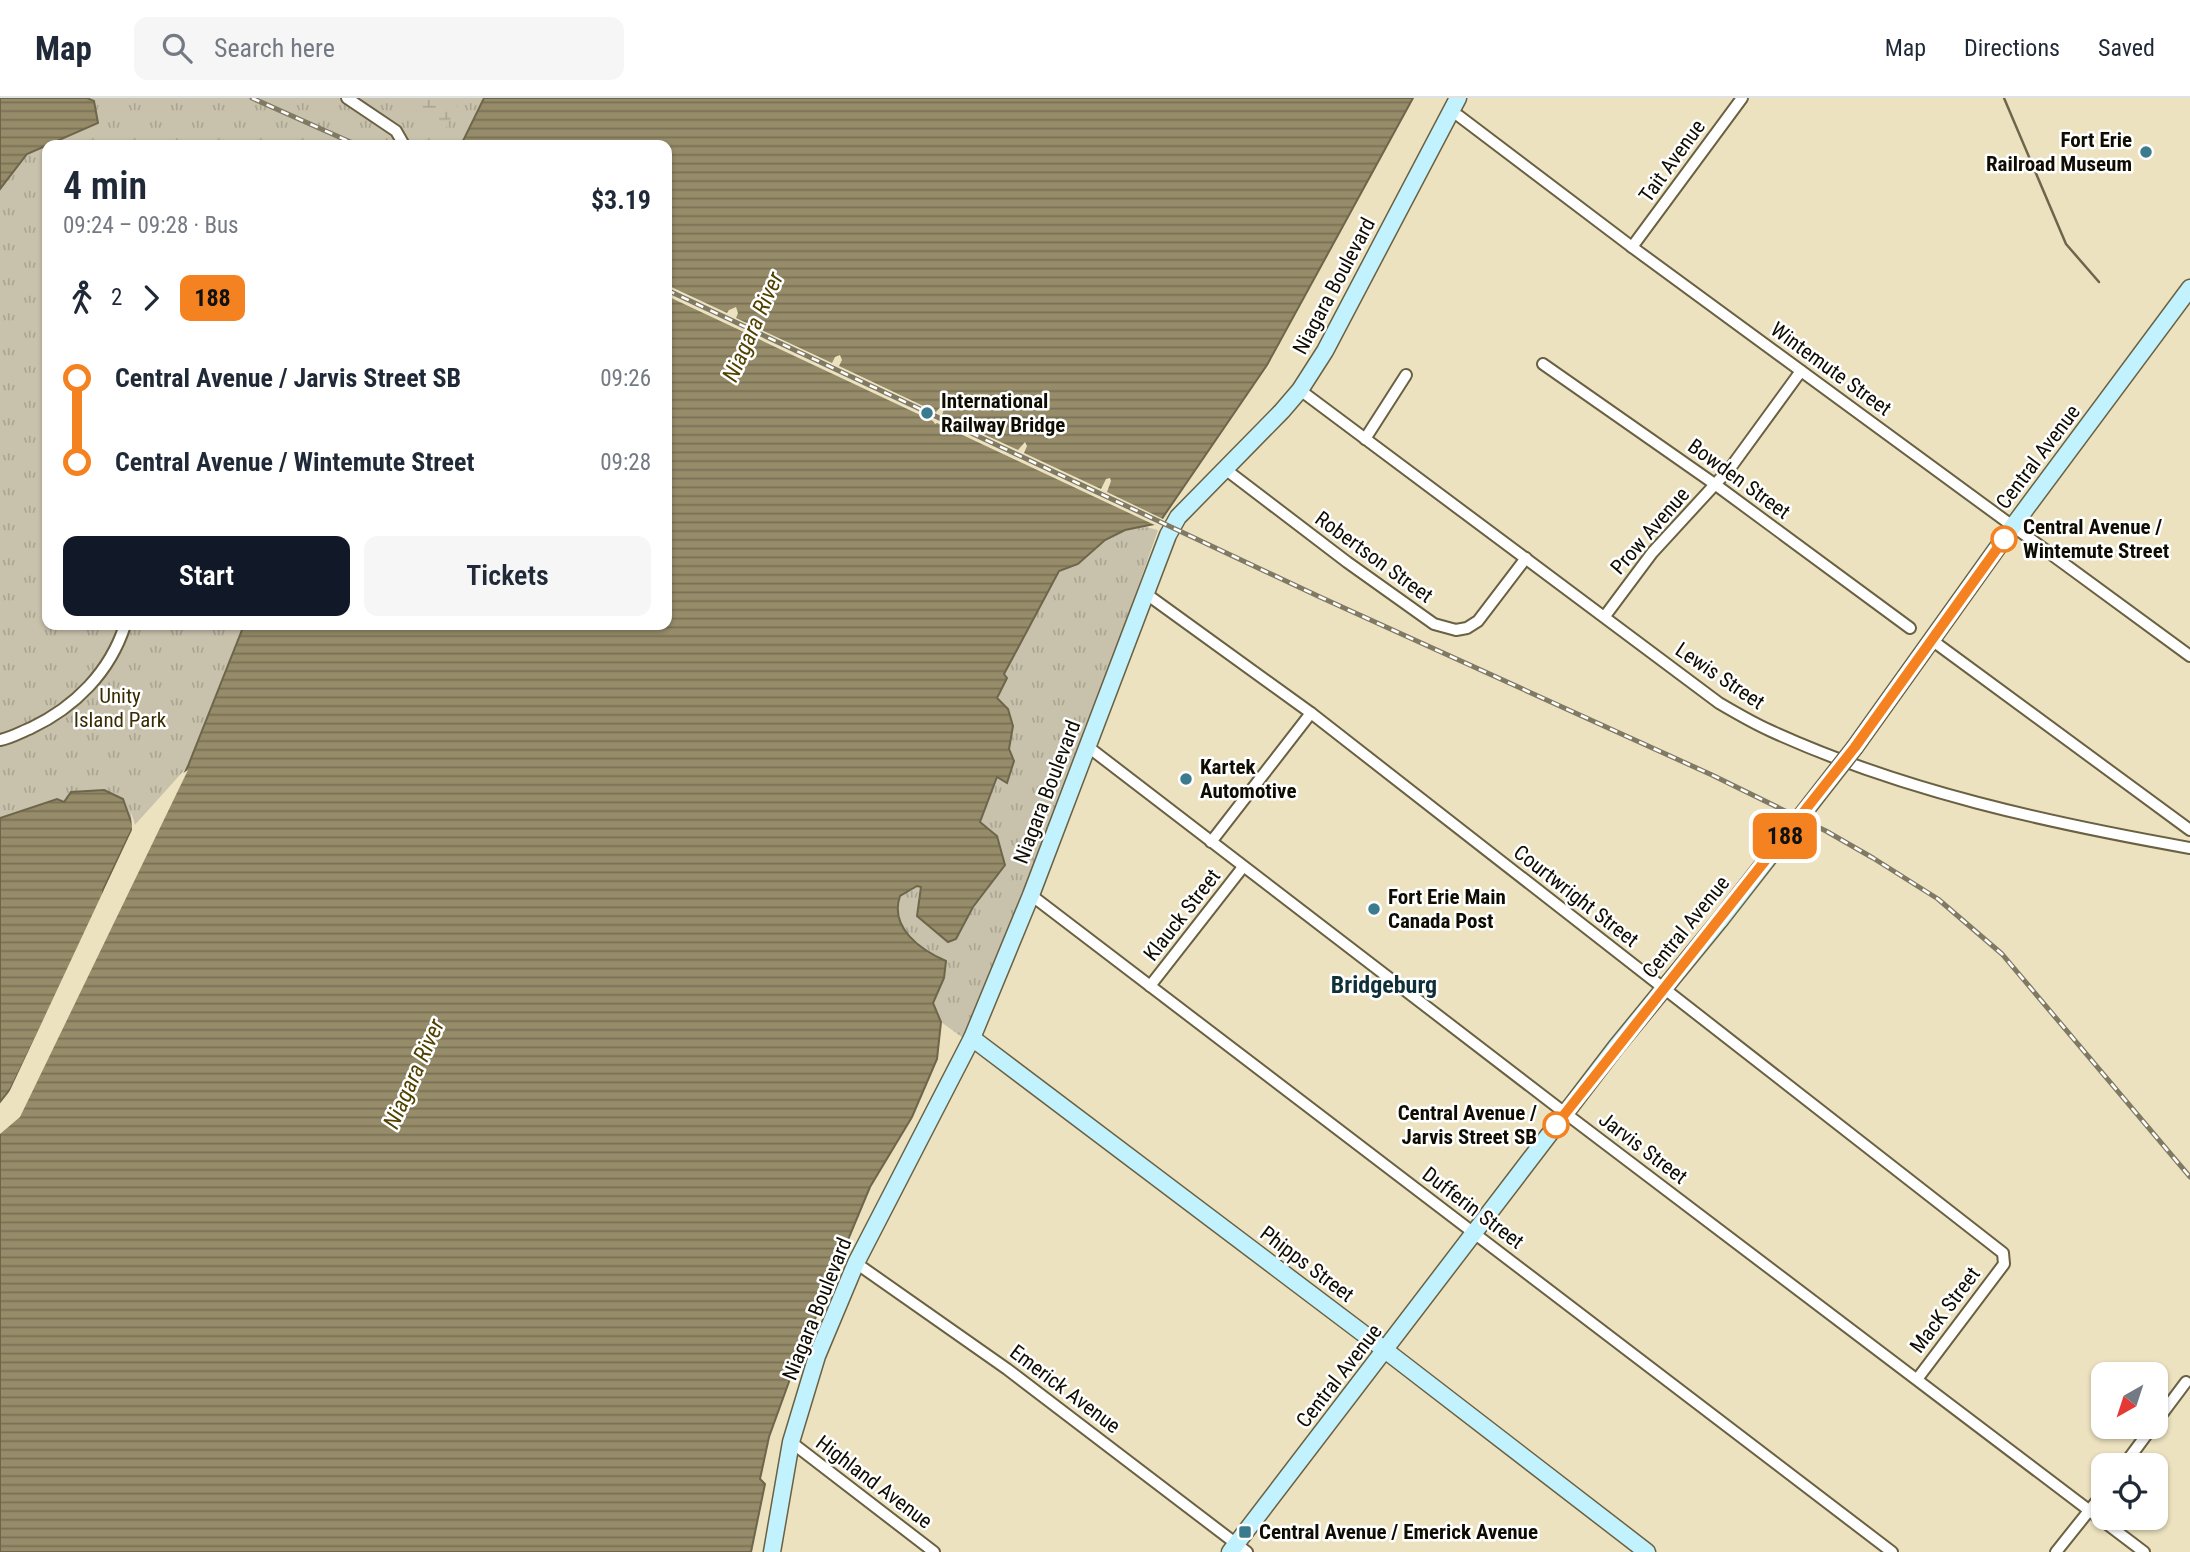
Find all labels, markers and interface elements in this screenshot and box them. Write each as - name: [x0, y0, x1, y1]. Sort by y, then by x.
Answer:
- search box: [134, 17, 624, 80]
- text: Map: [35, 29, 92, 68]
- icon: search: [158, 29, 196, 67]
- text: Search here: [214, 33, 335, 63]
- text: Map: [1885, 34, 1926, 62]
- text: Directions: [1964, 34, 2060, 62]
- text: Saved: [2098, 34, 2155, 62]
- street label: Tait Avenue: [1634, 115, 1710, 207]
- place label: Fort Erie Railroad Museum: [1986, 128, 2132, 176]
- marker: Fort Erie Railroad Museum: [2138, 144, 2154, 160]
- text: 4 min: [63, 164, 147, 208]
- text: $3.19: [591, 185, 651, 215]
- text: 09:24 – 09:28 · Bus: [63, 212, 239, 239]
- street label: Niagara Boulevard: [1288, 214, 1380, 358]
- water label: Niagara River: [717, 267, 790, 386]
- icon: walk: [63, 279, 101, 317]
- icon: forward: [132, 279, 170, 317]
- text: 2: [111, 284, 122, 311]
- text: 188: [194, 284, 231, 312]
- street label: Wintemute Street: [1766, 317, 1896, 421]
- text: Central Avenue / Jarvis Street SB: [115, 363, 461, 393]
- text: 09:26: [600, 365, 651, 392]
- place label: International Railway Bridge: [941, 389, 1065, 437]
- street label: Central Avenue: [1991, 400, 2085, 514]
- marker: International Railway Bridge: [919, 405, 935, 421]
- street label: Bowden Street: [1683, 434, 1795, 524]
- text: Central Avenue / Wintemute Street: [115, 447, 474, 477]
- text: 09:28: [600, 449, 651, 476]
- street label: Prow Avenue: [1606, 483, 1694, 579]
- street label: Robertson Street: [1311, 506, 1437, 608]
- place label: Central Avenue / Wintemute Street: [2023, 515, 2169, 563]
- marker: Central Avenue / Wintemute Street: [1991, 526, 2017, 552]
- button: Start: [63, 536, 350, 616]
- button: Tickets: [364, 536, 651, 616]
- street label: Lewis Street: [1671, 638, 1769, 714]
- park label: Unity Island Park: [74, 684, 167, 732]
- street label: Niagara Boulevard: [1009, 717, 1085, 867]
- place label: Kartek Automotive: [1200, 755, 1296, 803]
- marker: Kartek Automotive: [1178, 771, 1194, 787]
- line badge: 188: [1745, 813, 1825, 859]
- text: 188: [1767, 822, 1803, 850]
- street label: Courtwright Street: [1509, 840, 1643, 952]
- street label: Klauck Street: [1139, 864, 1225, 966]
- street label: Central Avenue: [1638, 871, 1735, 983]
- place label: Fort Erie Main Canada Post: [1388, 885, 1506, 933]
- marker: Fort Erie Main Canada Post: [1366, 901, 1382, 917]
- district label: Bridgeburg: [1331, 971, 1437, 999]
- water label: Niagara River: [378, 1014, 451, 1133]
- place label: Central Avenue / Jarvis Street SB: [1398, 1101, 1537, 1149]
- street label: Jarvis Street: [1594, 1107, 1692, 1189]
- marker: Central Avenue / Jarvis Street SB: [1543, 1112, 1569, 1138]
- street label: Dufferin Street: [1418, 1162, 1528, 1254]
- street label: Phipps Street: [1255, 1221, 1359, 1307]
- street label: Niagara Boulevard: [778, 1234, 856, 1384]
- street label: MacK Street: [1905, 1262, 1985, 1358]
- street label: Central Avenue: [1291, 1320, 1387, 1432]
- street label: Emerick Avenue: [1005, 1340, 1125, 1438]
- north arrow: [2091, 1362, 2168, 1438]
- map controls: [2091, 1362, 2168, 1530]
- street label: Highland Avenue: [811, 1431, 937, 1534]
- button: locate: [2091, 1453, 2168, 1530]
- place label: Central Avenue / Emerick Avenue: [1259, 1520, 1538, 1544]
- marker: Central Avenue / Emerick Avenue: [1237, 1524, 1253, 1540]

